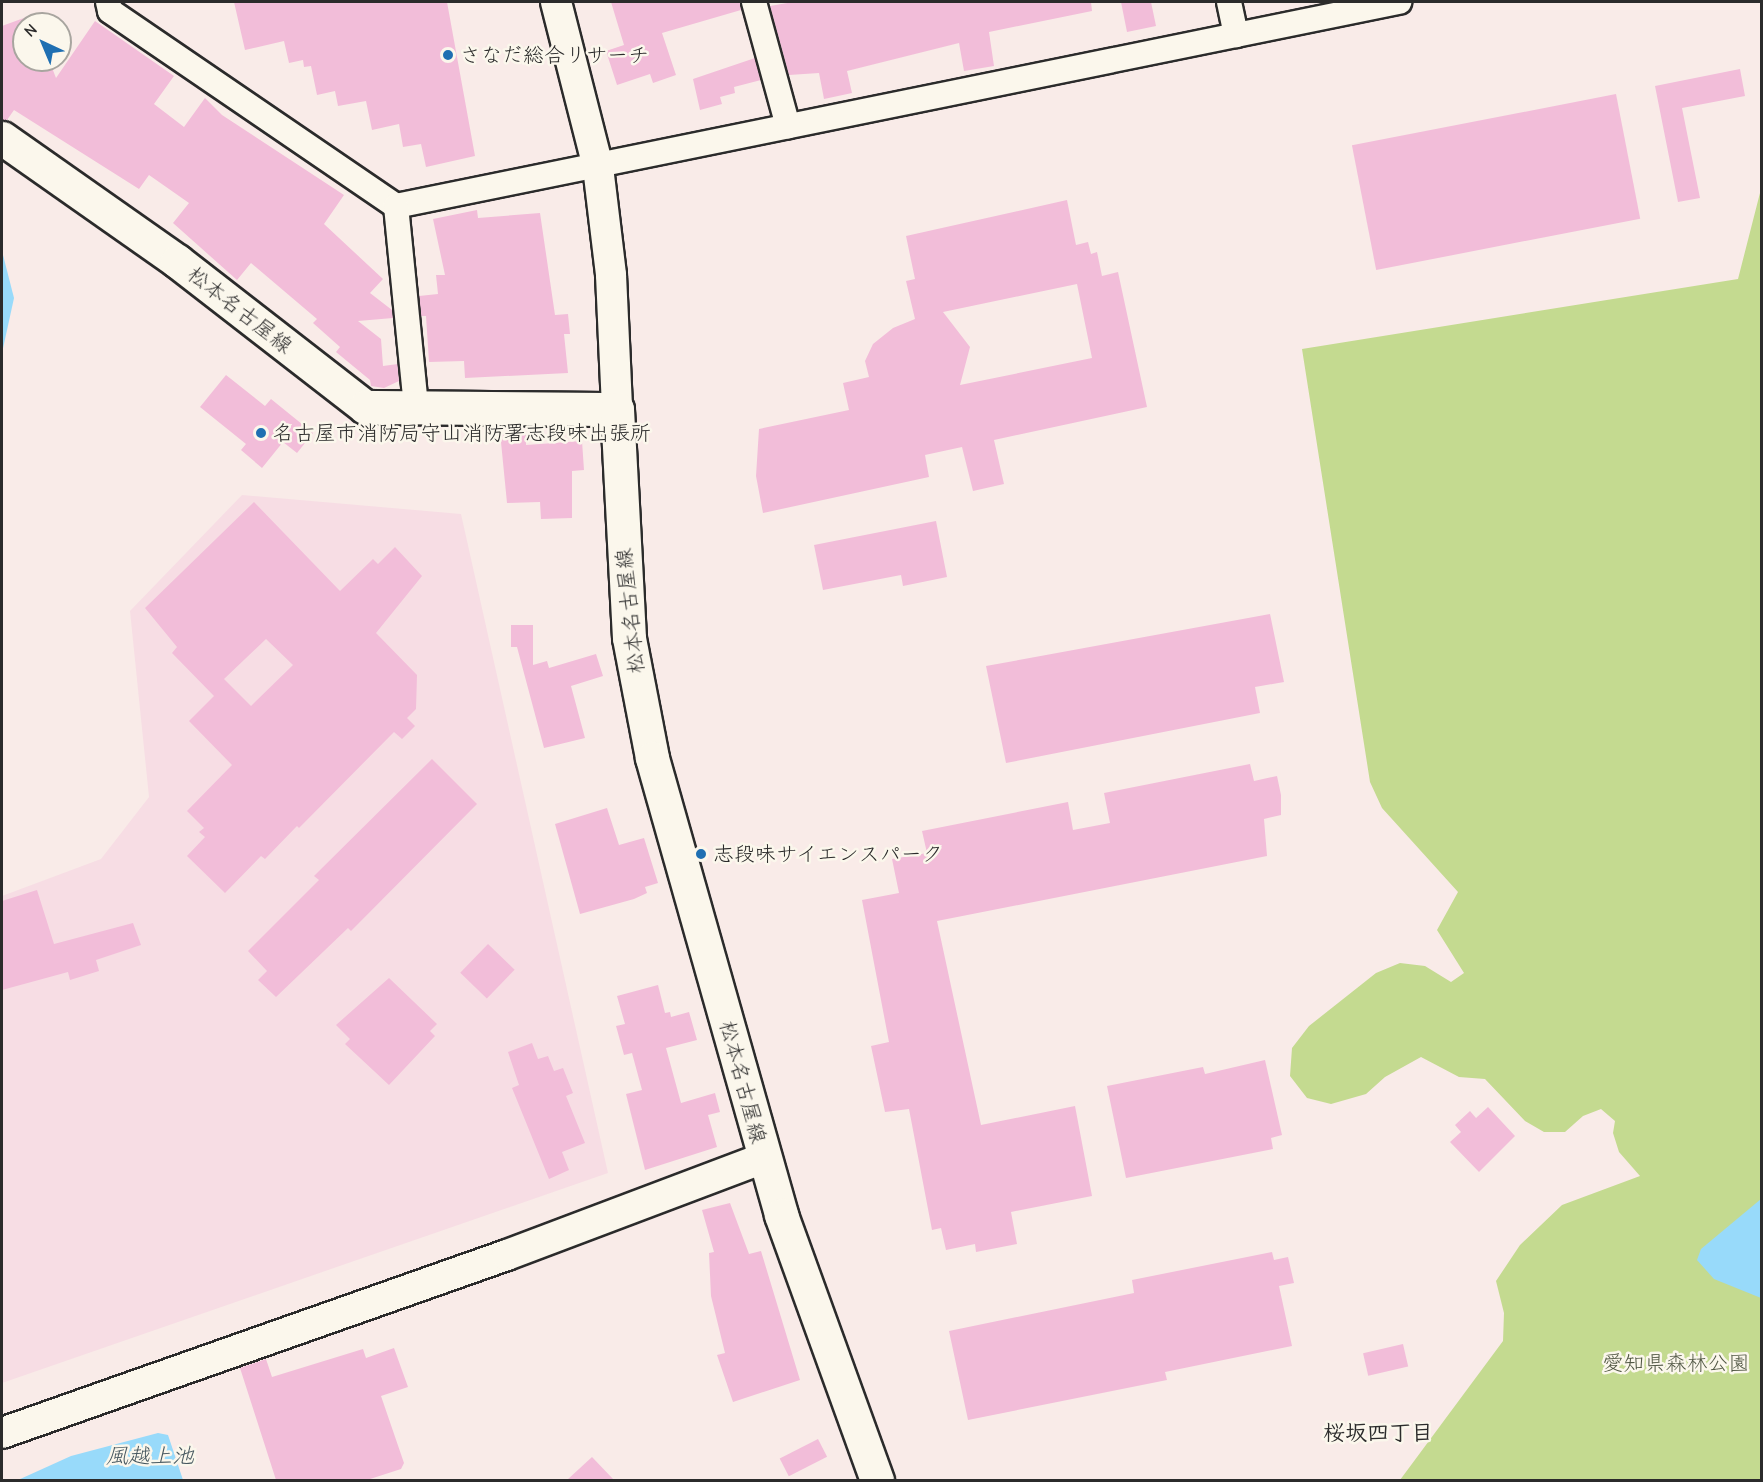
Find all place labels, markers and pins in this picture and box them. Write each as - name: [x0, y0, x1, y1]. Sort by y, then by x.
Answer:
- place label: さなだ総合リサーチ: [460, 42, 649, 68]
- marker: さなだ総合リサーチ: [441, 48, 455, 62]
- place label: 名古屋市消防局守山消防署志段味出張所: [273, 420, 651, 446]
- marker: 名古屋市消防局守山消防署志段味出張所: [254, 426, 268, 440]
- place label: 志段味サイエンスパーク: [713, 841, 944, 867]
- marker: 志段味サイエンスパーク: [694, 847, 708, 861]

